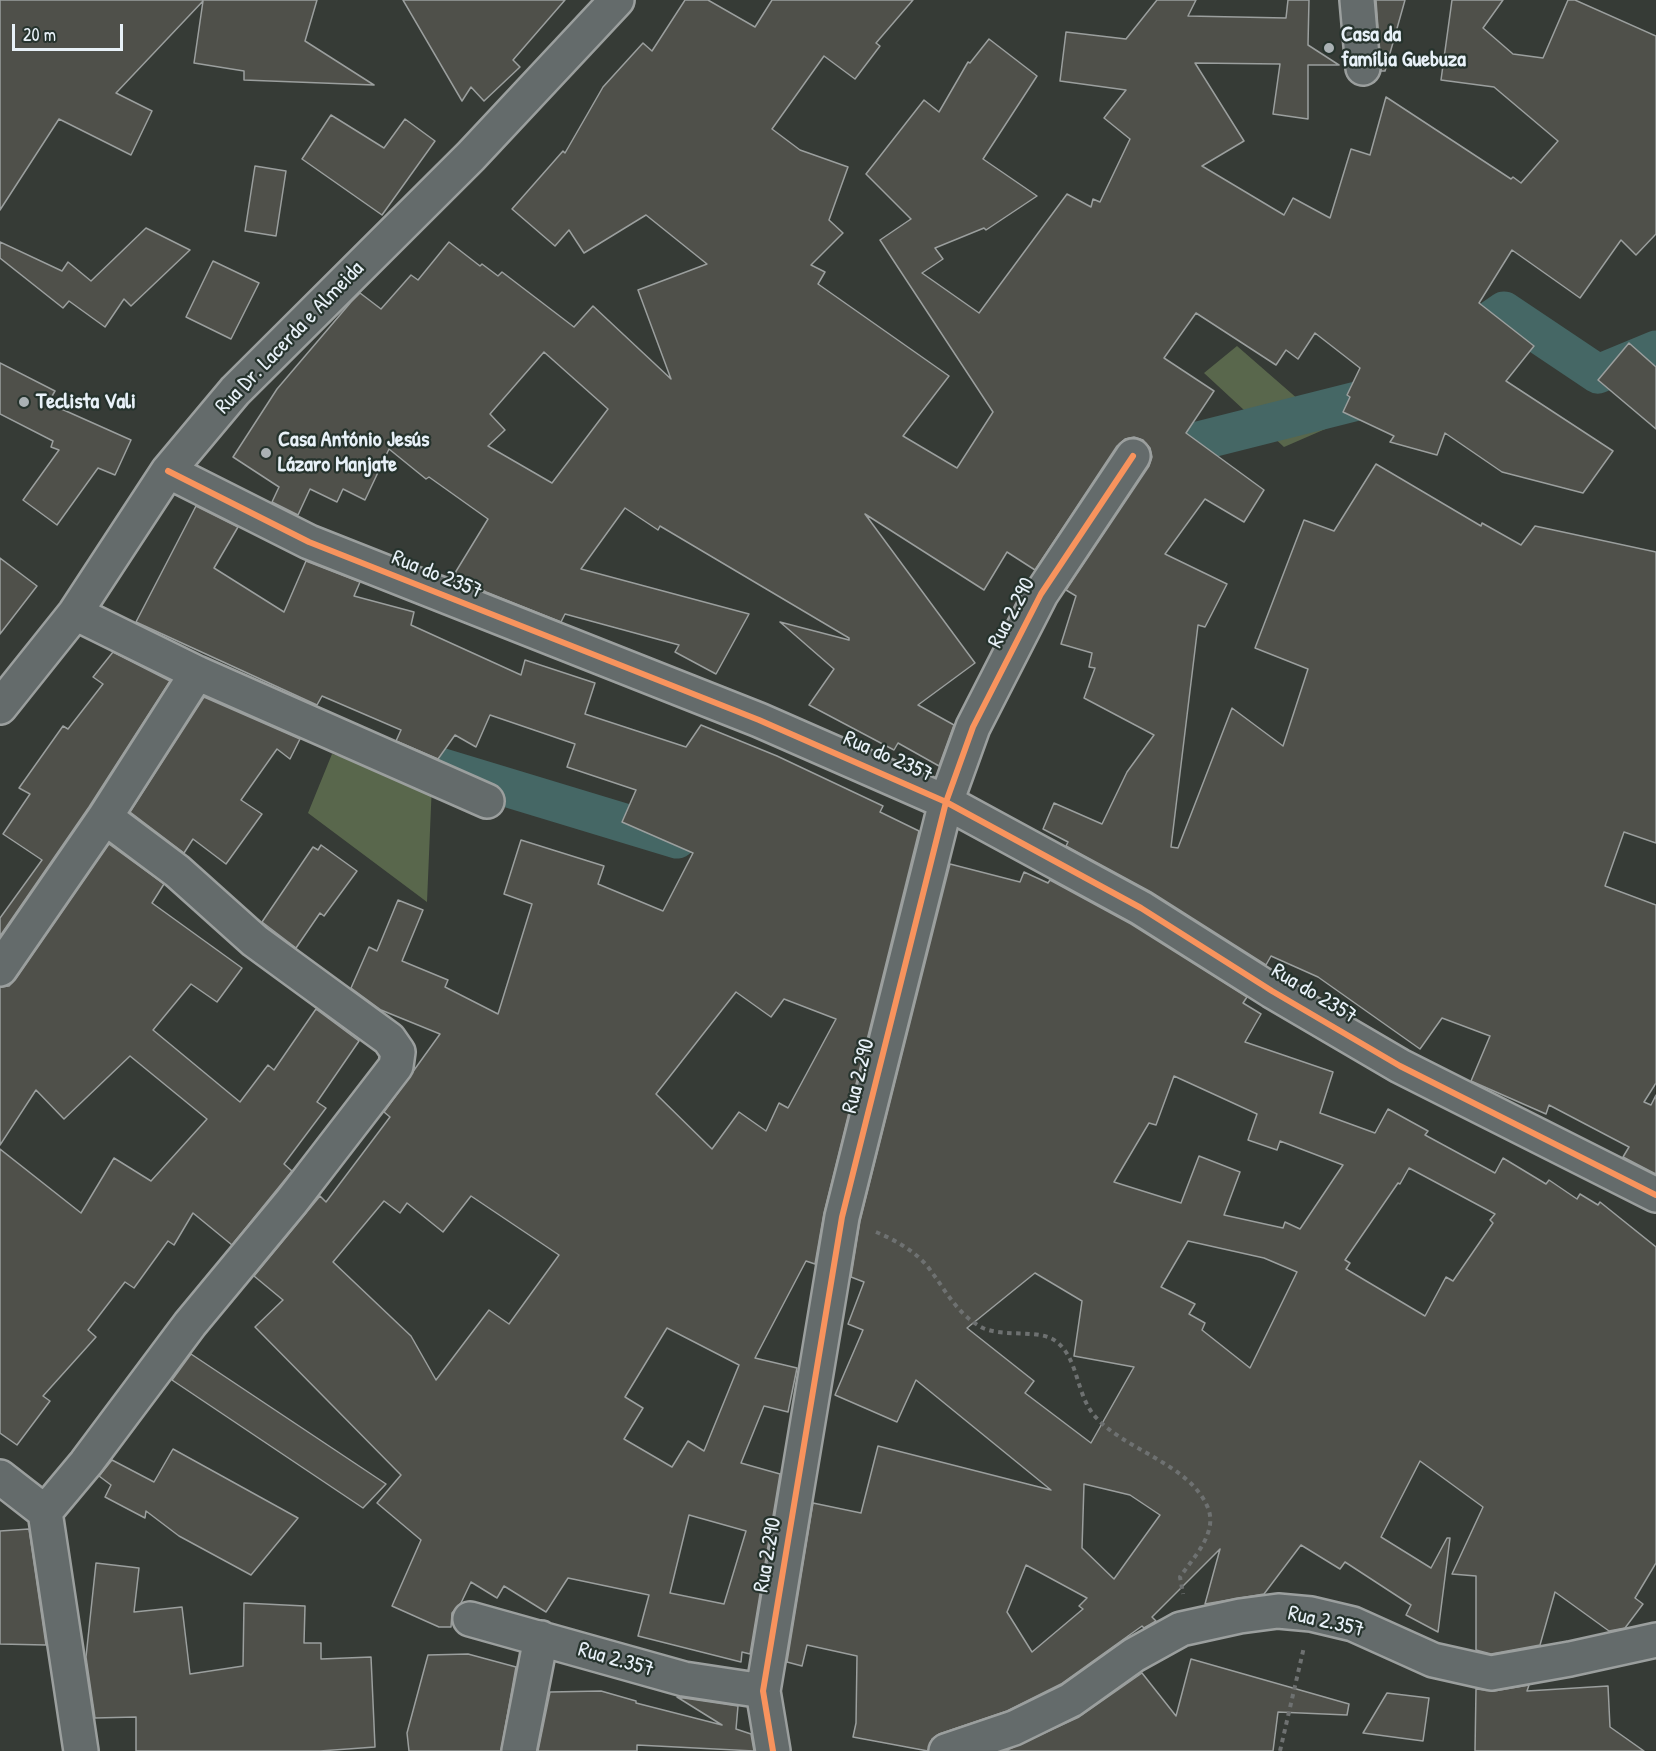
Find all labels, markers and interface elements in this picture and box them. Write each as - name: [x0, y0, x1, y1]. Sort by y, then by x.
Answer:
- scale bar: [15, 12, 126, 50]
- text: 20 m: [23, 22, 56, 47]
- place label: Casa da família Guebuza: [1341, 22, 1466, 74]
- marker: Casa da família Guebuza: [1322, 41, 1336, 55]
- street label: Rua Dr. Lacerda e Almeida: [210, 256, 370, 420]
- place label: Teclista Vali: [36, 389, 136, 415]
- marker: Teclista Vali: [17, 395, 31, 409]
- place label: Casa António Jesús Lázaro Manjate: [278, 427, 429, 478]
- marker: Casa António Jesús Lázaro Manjate: [259, 446, 273, 460]
- street label: Rua do 2357: [388, 545, 486, 605]
- street label: Rua 2.290: [983, 573, 1041, 653]
- street label: Rua do 2357: [839, 726, 937, 788]
- street label: Rua do 2357: [1266, 958, 1362, 1030]
- street label: Rua 2.290: [837, 1036, 881, 1116]
- street label: Rua 2.290: [748, 1515, 788, 1595]
- street label: Rua 2.357: [1285, 1600, 1367, 1644]
- street label: Rua 2.357: [575, 1637, 657, 1683]

